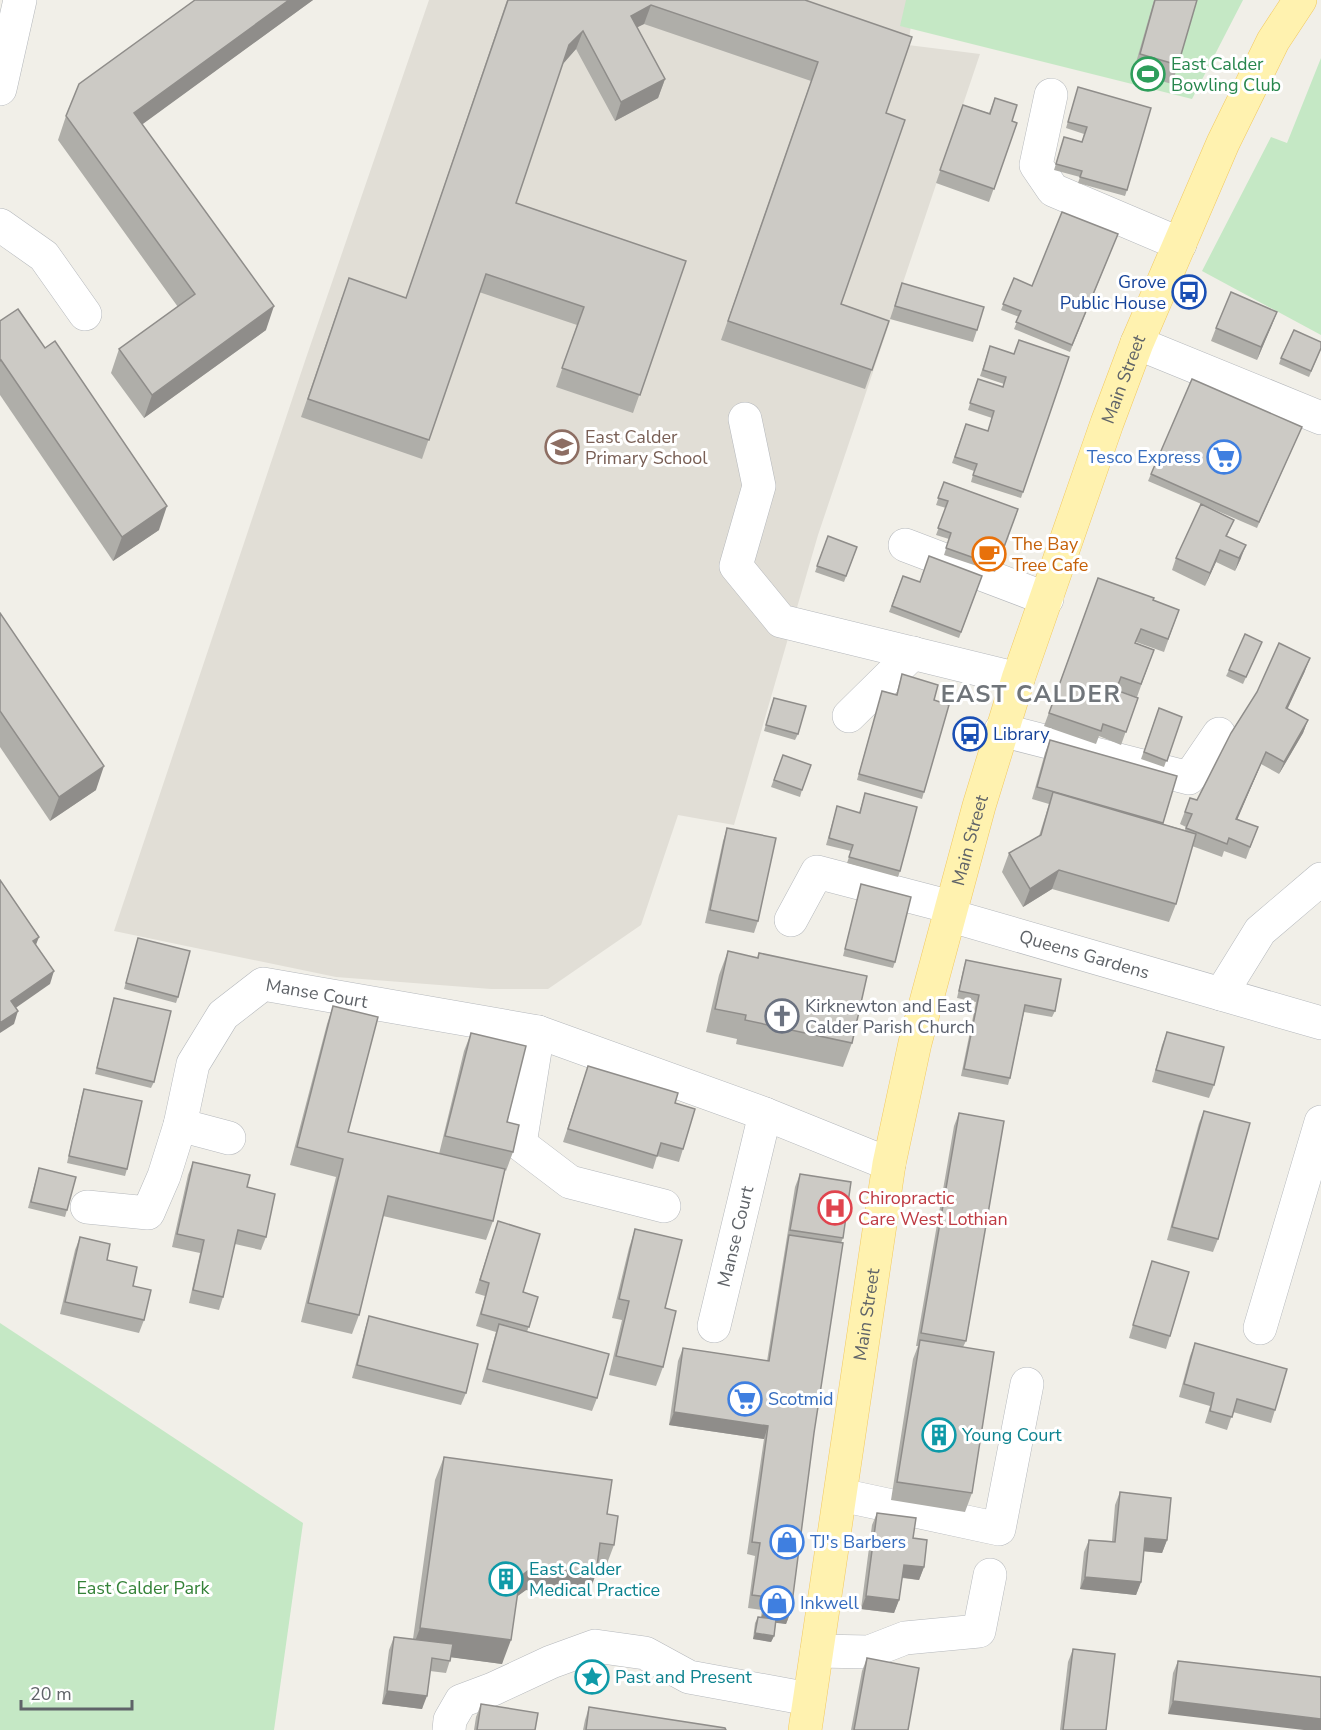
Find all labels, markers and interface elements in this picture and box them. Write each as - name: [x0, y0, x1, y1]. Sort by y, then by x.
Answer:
- place label: East Calder Bowling Club: [1171, 52, 1281, 97]
- sports icon: East Calder Bowling Club: [1130, 56, 1166, 92]
- place label: Grove Public House: [1060, 270, 1166, 315]
- bus stop icon: Grove Public House: [1171, 274, 1207, 310]
- street label: Main Street: [1096, 330, 1151, 427]
- place label: East Calder Primary School: [585, 425, 708, 470]
- school or university icon: East Calder Primary School: [544, 429, 580, 465]
- supermarket icon: Tesco Express: [1206, 439, 1242, 475]
- place label: Tesco Express: [1087, 445, 1201, 469]
- place label: The Bay Tree Cafe: [1012, 532, 1088, 577]
- cafe icon: The Bay Tree Cafe: [971, 536, 1007, 572]
- district label: EAST CALDER: [941, 678, 1121, 710]
- bus stop icon: Library: [952, 716, 988, 752]
- place label: Library: [993, 722, 1050, 746]
- street label: Main Street: [946, 791, 994, 888]
- street label: Queens Gardens: [1016, 924, 1152, 985]
- street label: Manse Court: [264, 973, 370, 1014]
- place label: Kirknewton and East Calder Parish Church: [805, 994, 975, 1039]
- church icon: Kirknewton and East Calder Parish Church: [764, 998, 800, 1034]
- street label: Manse Court: [712, 1183, 759, 1289]
- place label: Chiropractic Care West Lothian: [858, 1186, 1008, 1231]
- hospital icon: Chiropractic Care West Lothian: [817, 1190, 853, 1226]
- street label: Main Street: [848, 1266, 885, 1362]
- supermarket icon: Scotmid: [727, 1381, 763, 1417]
- place label: Scotmid: [768, 1387, 834, 1411]
- building icon: Young Court: [921, 1417, 957, 1453]
- place label: Young Court: [961, 1423, 1062, 1447]
- shop icon: TJ's Barbers: [769, 1524, 805, 1560]
- place label: TJ's Barbers: [810, 1530, 906, 1554]
- place label: East Calder Medical Practice: [529, 1557, 660, 1602]
- building icon: East Calder Medical Practice: [488, 1561, 524, 1597]
- park label: East Calder Park: [76, 1576, 211, 1600]
- shop icon: Inkwell: [759, 1585, 795, 1621]
- place label: Inkwell: [800, 1591, 859, 1615]
- place icon: Past and Present: [574, 1659, 610, 1695]
- place label: Past and Present: [615, 1665, 752, 1689]
- scale bar: [21, 1673, 132, 1711]
- text: 20 m: [30, 1682, 72, 1706]

